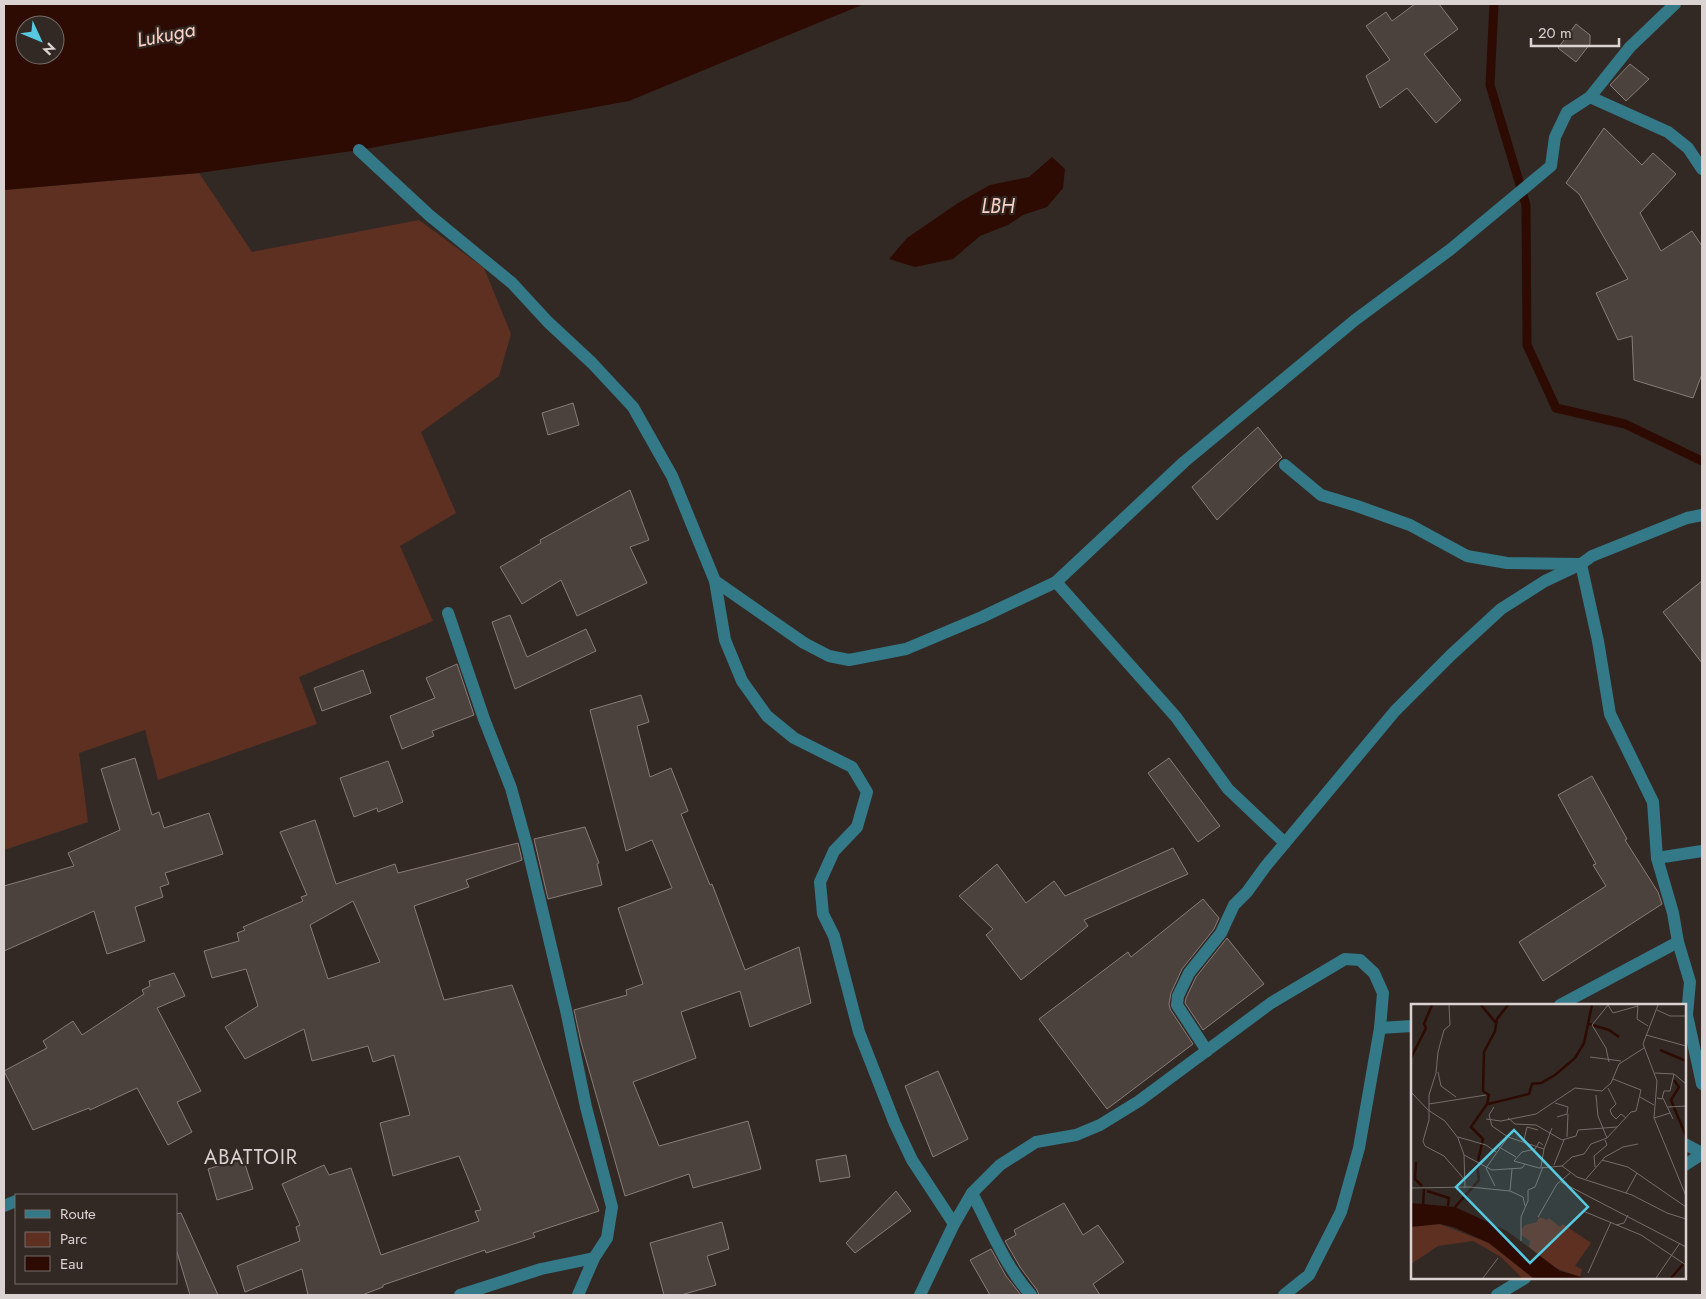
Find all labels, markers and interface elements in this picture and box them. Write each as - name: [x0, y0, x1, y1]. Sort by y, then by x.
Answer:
- north arrow: [15, 15, 65, 65]
- water label: Lukuga: [134, 15, 198, 55]
- scale bar: [1531, 15, 1618, 47]
- text: 20 m: [1538, 22, 1572, 44]
- text: N: [38, 38, 60, 60]
- water label: LBH: [981, 192, 1016, 221]
- inset map: [1411, 1004, 1686, 1279]
- district label: ABATTOIR: [204, 1143, 298, 1172]
- legend: [15, 1194, 178, 1284]
- text: Route: [60, 1203, 96, 1225]
- text: Parc: [60, 1228, 87, 1250]
- text: Eau: [60, 1253, 83, 1275]

